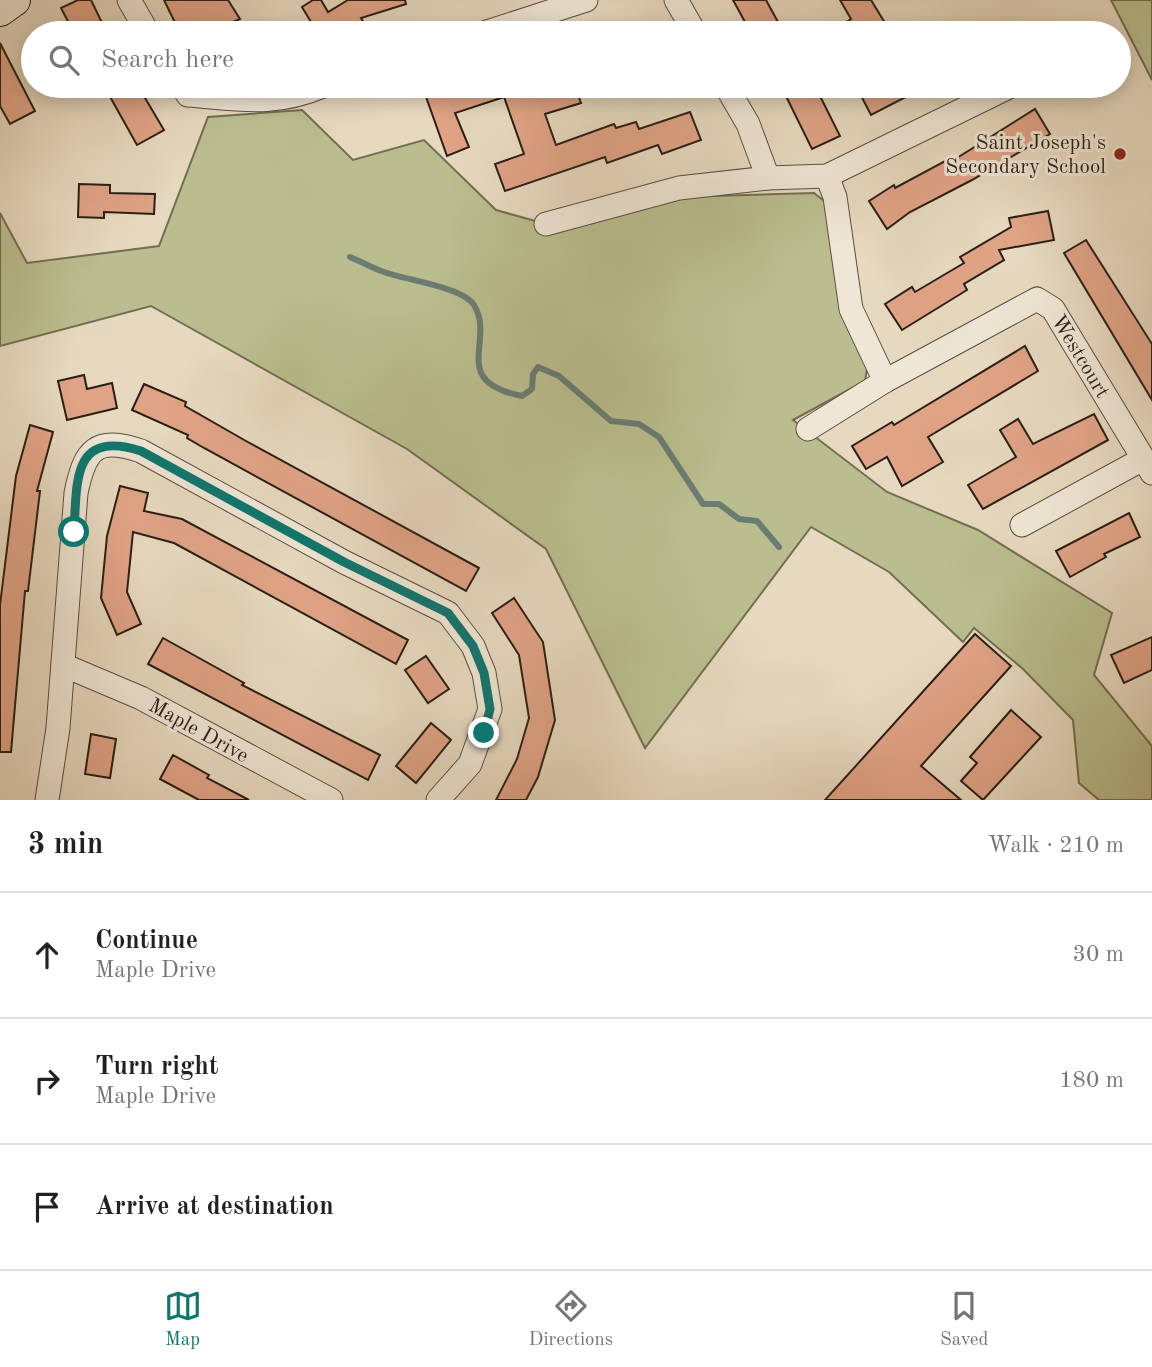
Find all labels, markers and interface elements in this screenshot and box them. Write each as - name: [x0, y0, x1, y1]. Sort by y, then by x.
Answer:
- search box: [21, 21, 1131, 98]
- icon: search: [45, 41, 83, 79]
- text: Search here: [101, 47, 234, 73]
- place label: Saint Joseph's Secondary School: [945, 133, 1106, 178]
- marker: Saint Joseph's Secondary School: [1112, 146, 1128, 162]
- street label: Westcourt: [1047, 311, 1113, 402]
- route start: [58, 516, 89, 547]
- street label: Maple Drive: [145, 695, 252, 767]
- route end: [468, 717, 499, 748]
- text: 3 min: [28, 830, 103, 860]
- text: Walk · 210 m: [988, 834, 1124, 857]
- text: Continue: [95, 928, 198, 954]
- icon: ahead: [28, 936, 66, 974]
- text: 30 m: [1073, 943, 1124, 966]
- text: Maple Drive: [95, 959, 216, 982]
- text: Turn right: [95, 1054, 218, 1080]
- icon: right: [28, 1062, 66, 1100]
- text: 180 m: [1059, 1069, 1124, 1092]
- text: Maple Drive: [95, 1085, 216, 1108]
- icon: arrive: [28, 1188, 66, 1226]
- text: Arrive at destination: [95, 1194, 334, 1220]
- tab: Map: [164, 1287, 202, 1352]
- tab: Directions: [529, 1287, 613, 1352]
- tab: Saved: [940, 1287, 988, 1352]

